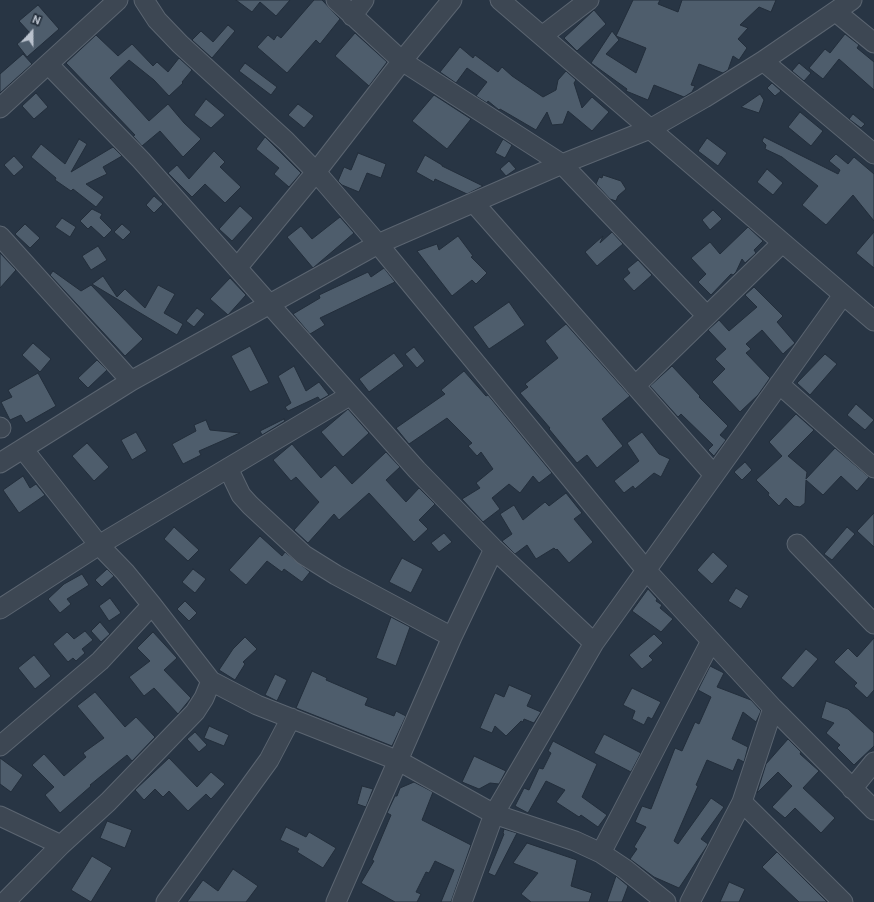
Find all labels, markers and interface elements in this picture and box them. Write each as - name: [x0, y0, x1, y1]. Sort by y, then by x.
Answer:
- north arrow: [12, 12, 52, 52]
- text: N: [31, 13, 42, 28]

